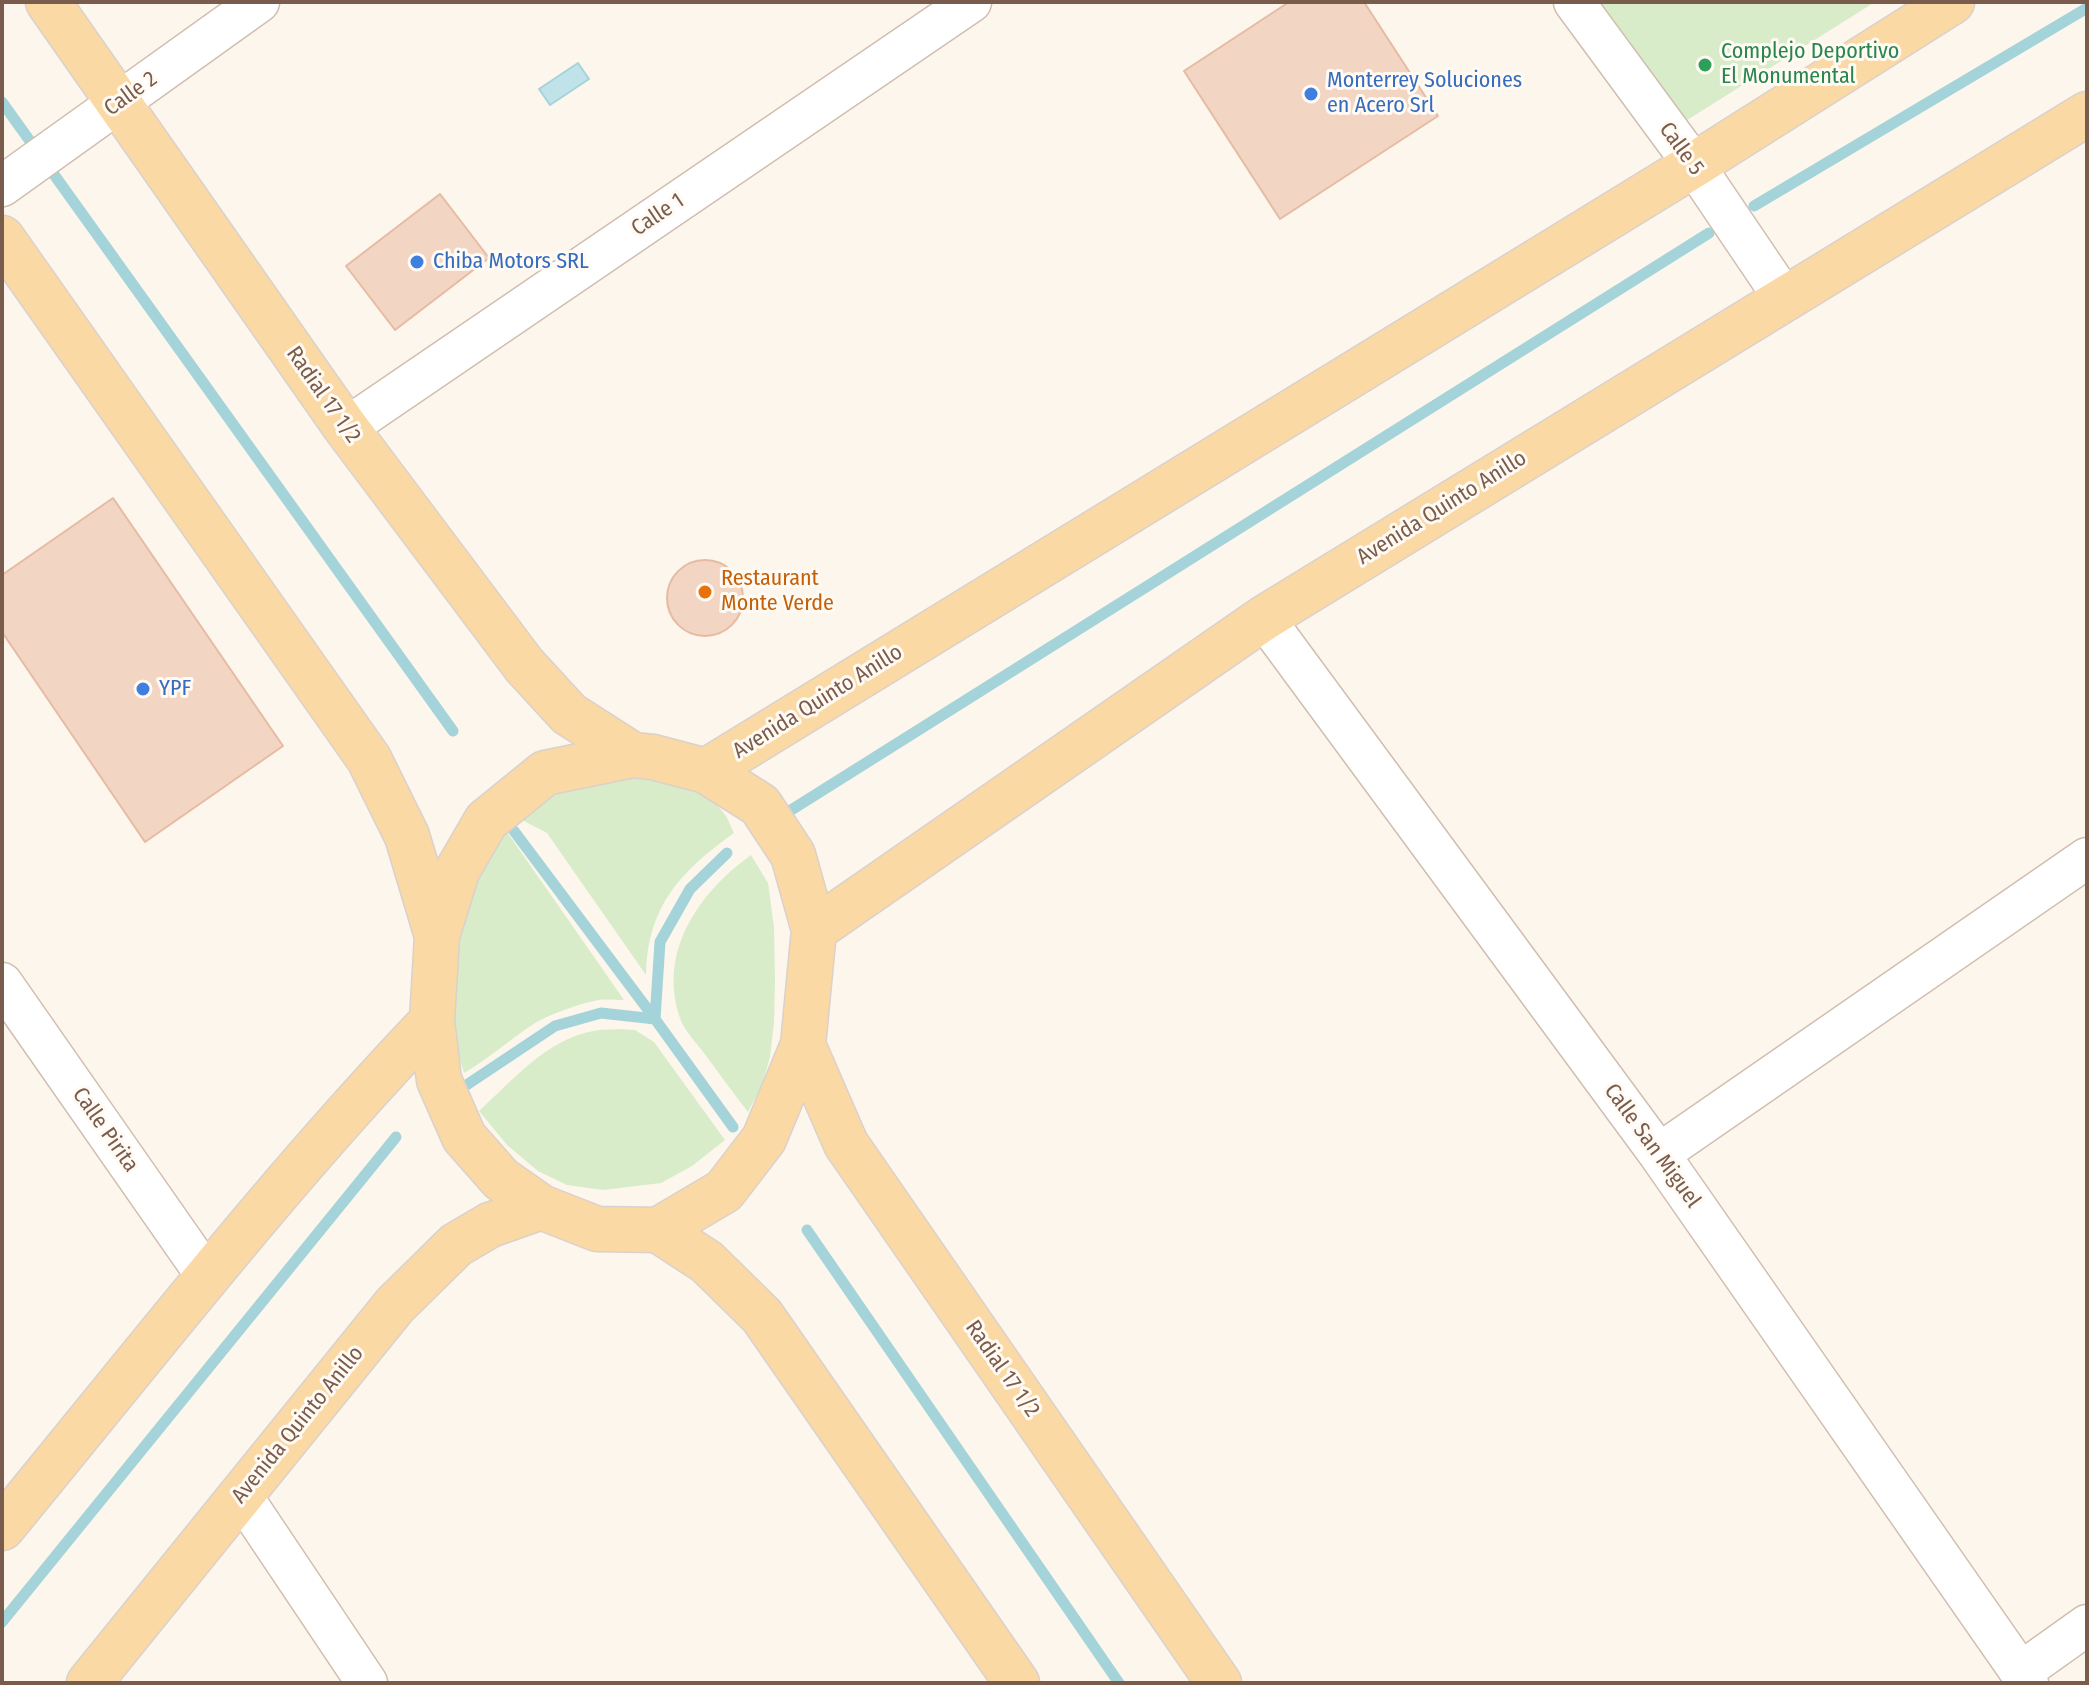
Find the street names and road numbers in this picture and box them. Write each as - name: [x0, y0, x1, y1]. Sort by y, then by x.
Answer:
- street label: Calle 2: [99, 66, 163, 122]
- street label: Calle 5: [1653, 117, 1709, 181]
- street label: Calle 1: [627, 188, 689, 242]
- street label: Radial 17 1/2: [280, 342, 366, 448]
- street label: Avenida Quinto Anillo: [1352, 445, 1532, 571]
- street label: Avenida Quinto Anillo: [728, 639, 908, 765]
- street label: Calle San Miguel: [1598, 1079, 1706, 1213]
- street label: Calle Pirita: [66, 1083, 144, 1177]
- street label: Radial 17 1/2: [959, 1316, 1045, 1422]
- street label: Avenida Quinto Anillo: [226, 1341, 370, 1509]

